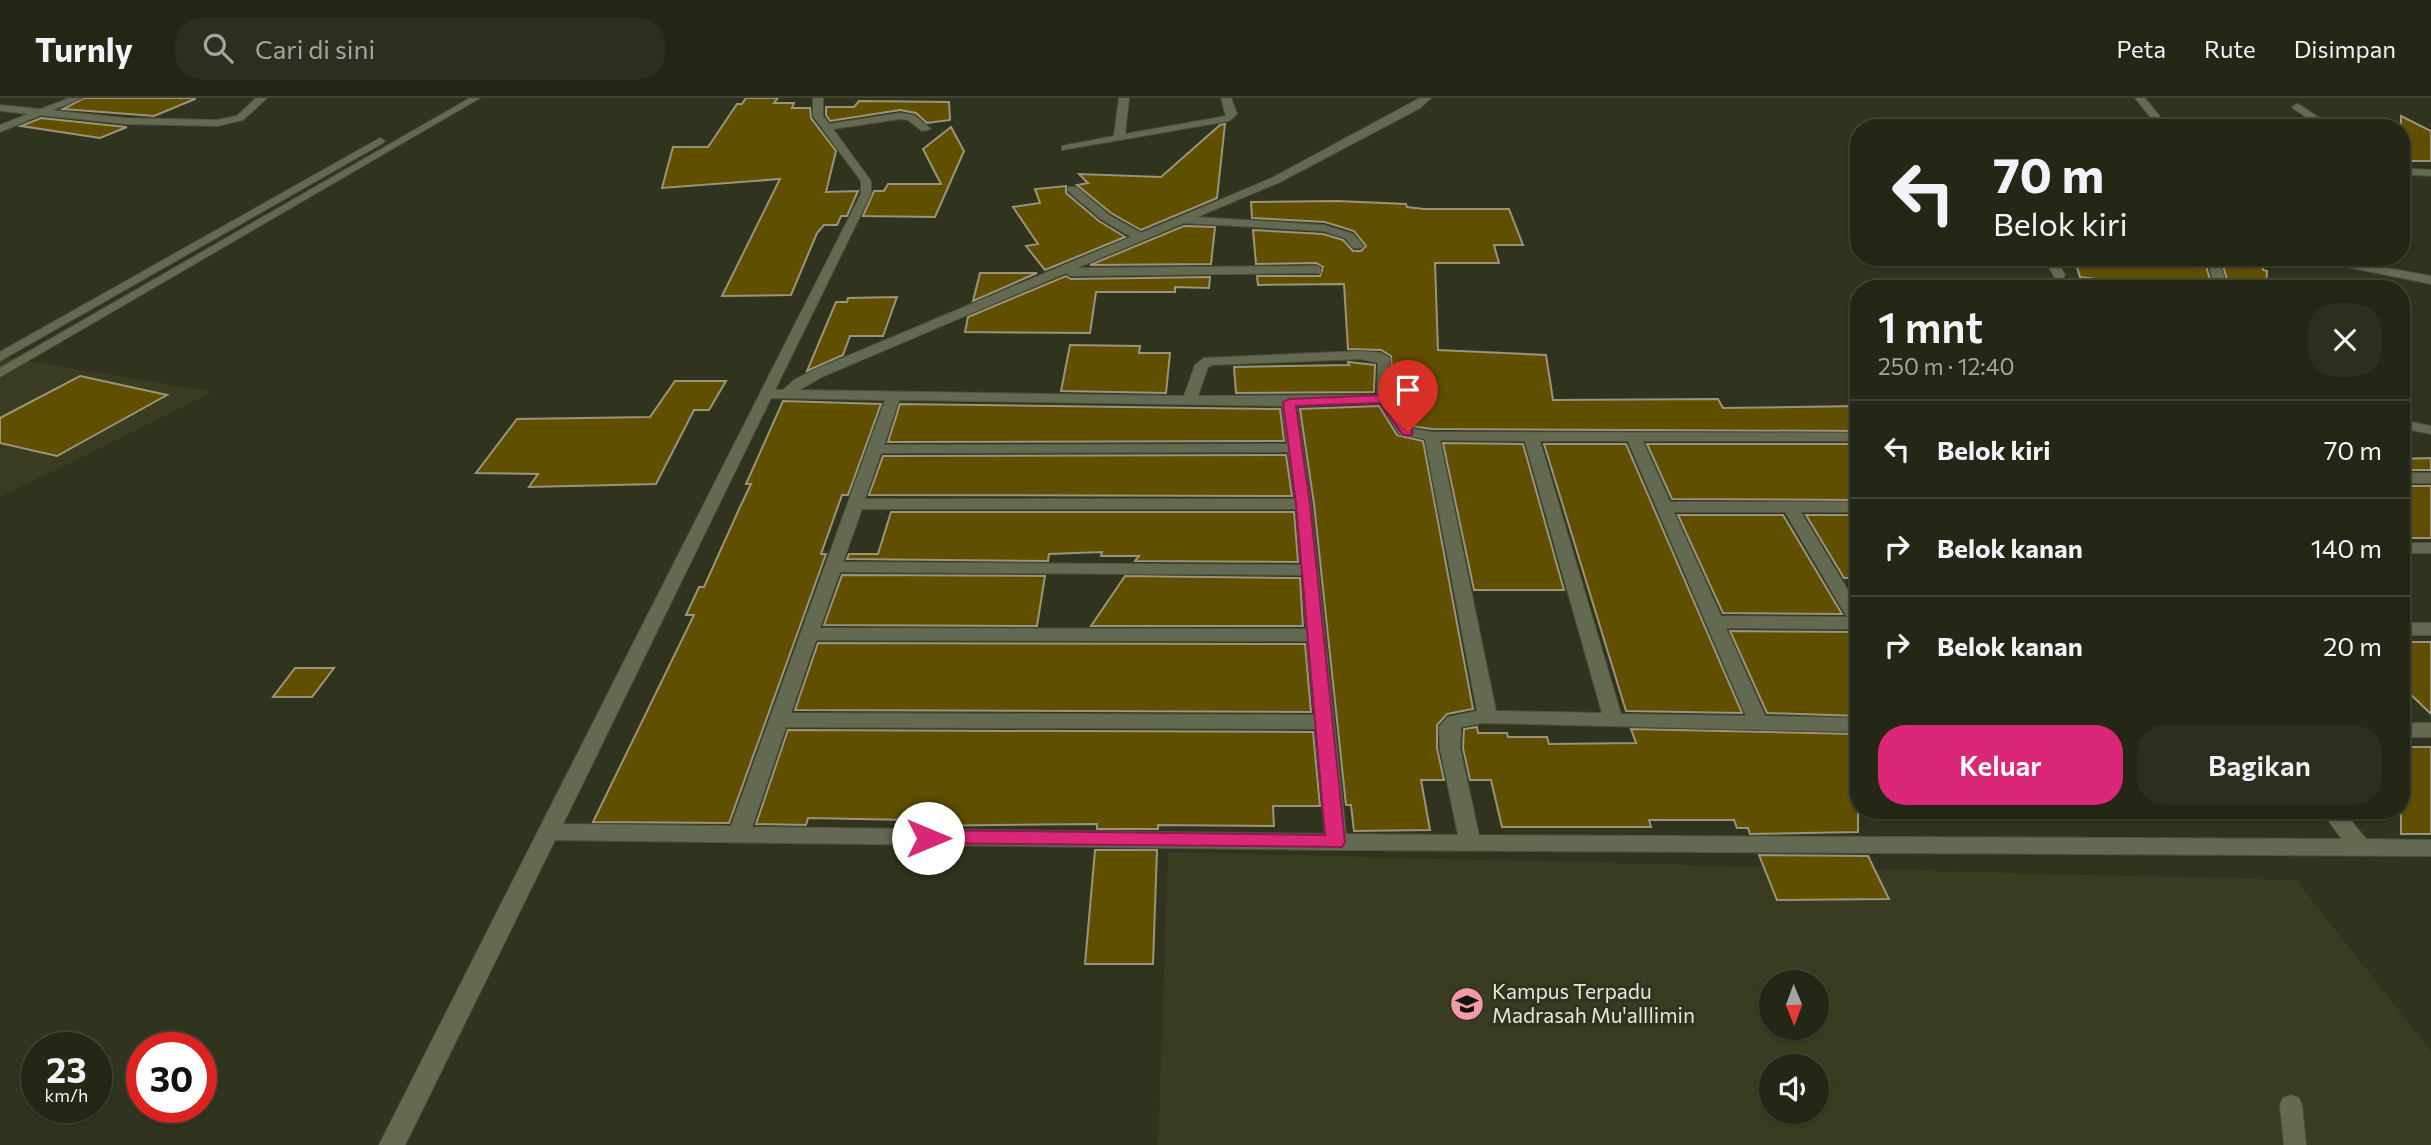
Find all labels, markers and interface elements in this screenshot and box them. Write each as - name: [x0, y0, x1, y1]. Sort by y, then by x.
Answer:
- search box: [175, 17, 665, 80]
- text: Turnly: [35, 28, 133, 69]
- icon: search: [199, 29, 237, 67]
- text: Cari di sini: [255, 33, 375, 64]
- text: Peta: [2116, 34, 2166, 63]
- text: Rute: [2204, 34, 2256, 63]
- text: Disimpan: [2294, 34, 2396, 63]
- text: 70 m: [1993, 143, 2104, 203]
- icon: left: [1878, 147, 1969, 238]
- text: Belok kiri: [1993, 203, 2128, 243]
- text: 1 mnt: [1878, 300, 1983, 352]
- button: close: [2308, 303, 2382, 377]
- text: 250 m · 12:40: [1878, 352, 2015, 380]
- pin: [1378, 360, 1438, 432]
- icon: arrive: [1389, 371, 1427, 409]
- icon: left: [1878, 430, 1916, 468]
- text: Belok kiri: [1937, 434, 2051, 465]
- text: 70 m: [2324, 434, 2382, 465]
- icon: right: [1878, 528, 1916, 566]
- text: Belok kanan: [1937, 532, 2083, 563]
- text: 140 m: [2311, 532, 2382, 563]
- icon: right: [1878, 626, 1916, 664]
- text: Belok kanan: [1937, 630, 2083, 661]
- text: 20 m: [2323, 630, 2382, 661]
- button: Keluar: [1878, 725, 2123, 805]
- button: Bagikan: [2137, 725, 2382, 805]
- position arrow: [891, 801, 965, 875]
- north arrow: [1759, 970, 1829, 1040]
- map controls: [1759, 970, 1829, 1124]
- place label: Kampus Terpadu Madrasah Mu'alllimin: [1492, 978, 1695, 1027]
- school or university icon: Kampus Terpadu Madrasah Mu'alllimin: [1448, 985, 1486, 1023]
- speed limit sign: 30: [126, 1032, 217, 1123]
- text: 23: [46, 1047, 87, 1090]
- button: sound: [1759, 1054, 1829, 1124]
- text: km/h: [45, 1084, 88, 1106]

